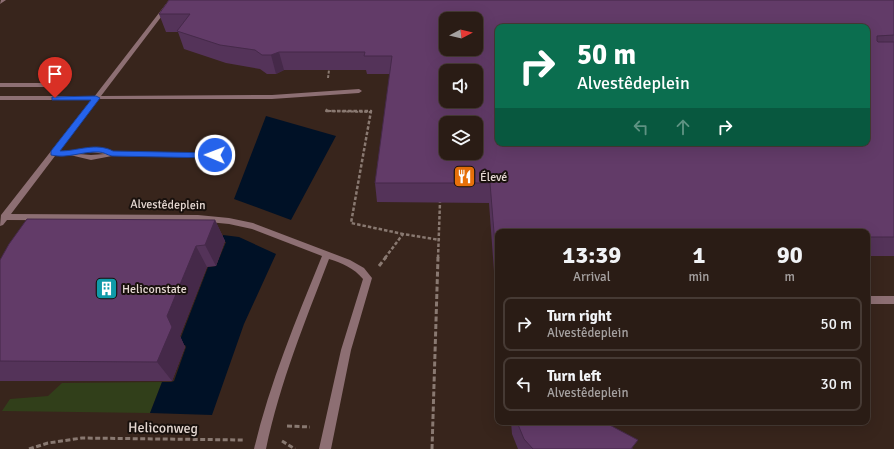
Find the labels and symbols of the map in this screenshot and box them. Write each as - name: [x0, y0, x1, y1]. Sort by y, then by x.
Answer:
- north arrow: [439, 12, 483, 56]
- pin: [38, 57, 72, 98]
- position arrow: [194, 134, 236, 176]
- restaurant icon: Élevé: [452, 164, 478, 190]
- place label: Élevé: [480, 170, 507, 185]
- street label: Alvestêdeplein: [130, 197, 206, 213]
- building icon: Heliconstate: [94, 276, 120, 302]
- place label: Heliconstate: [122, 282, 187, 297]
- street label: Heliconweg: [128, 419, 198, 437]

